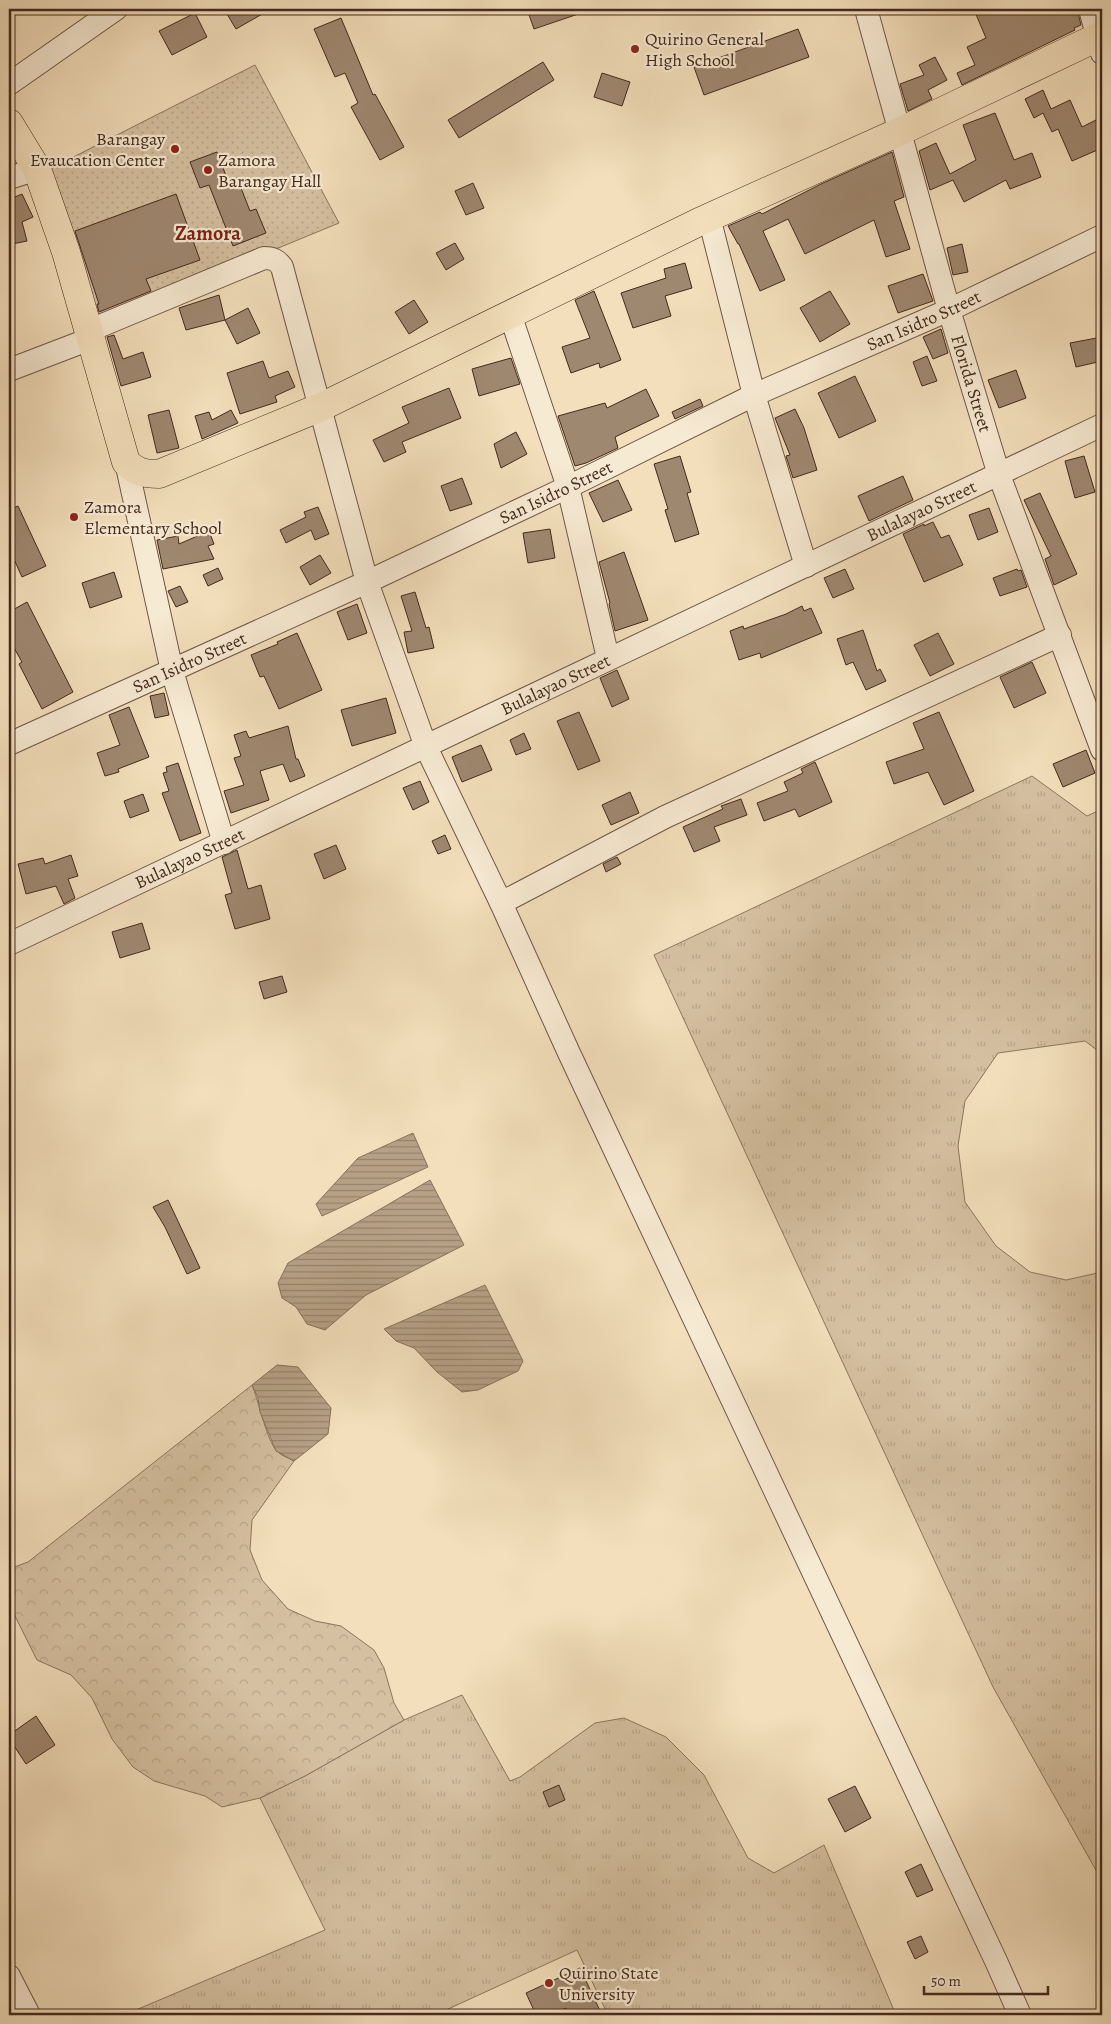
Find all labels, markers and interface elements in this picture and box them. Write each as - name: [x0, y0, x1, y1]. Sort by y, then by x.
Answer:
- place label: Quirino General High School: [645, 27, 764, 72]
- marker: Quirino General High School: [629, 43, 641, 55]
- place label: Barangay Evaucation Center: [30, 127, 166, 172]
- marker: Barangay Evaucation Center: [169, 143, 181, 155]
- place label: Zamora Barangay Hall: [218, 148, 322, 193]
- marker: Zamora Barangay Hall: [202, 164, 214, 176]
- district label: Zamora: [175, 220, 241, 247]
- street label: San Isidro Street: [863, 284, 985, 357]
- street label: Florida Street: [945, 332, 997, 435]
- street label: San Isidro Street: [495, 455, 616, 530]
- street label: Bulalayao Street: [863, 474, 980, 547]
- place label: Zamora Elementary School: [84, 495, 222, 540]
- marker: Zamora Elementary School: [68, 511, 80, 523]
- street label: San Isidro Street: [129, 626, 250, 699]
- street label: Bulalayao Street: [497, 648, 614, 721]
- street label: Bulalayao Street: [131, 822, 248, 895]
- place label: Quirino State University: [559, 1961, 659, 2006]
- scale bar: [924, 1964, 1047, 1996]
- text: 50 m: [931, 1971, 961, 1991]
- marker: Quirino State University: [543, 1977, 555, 1989]

